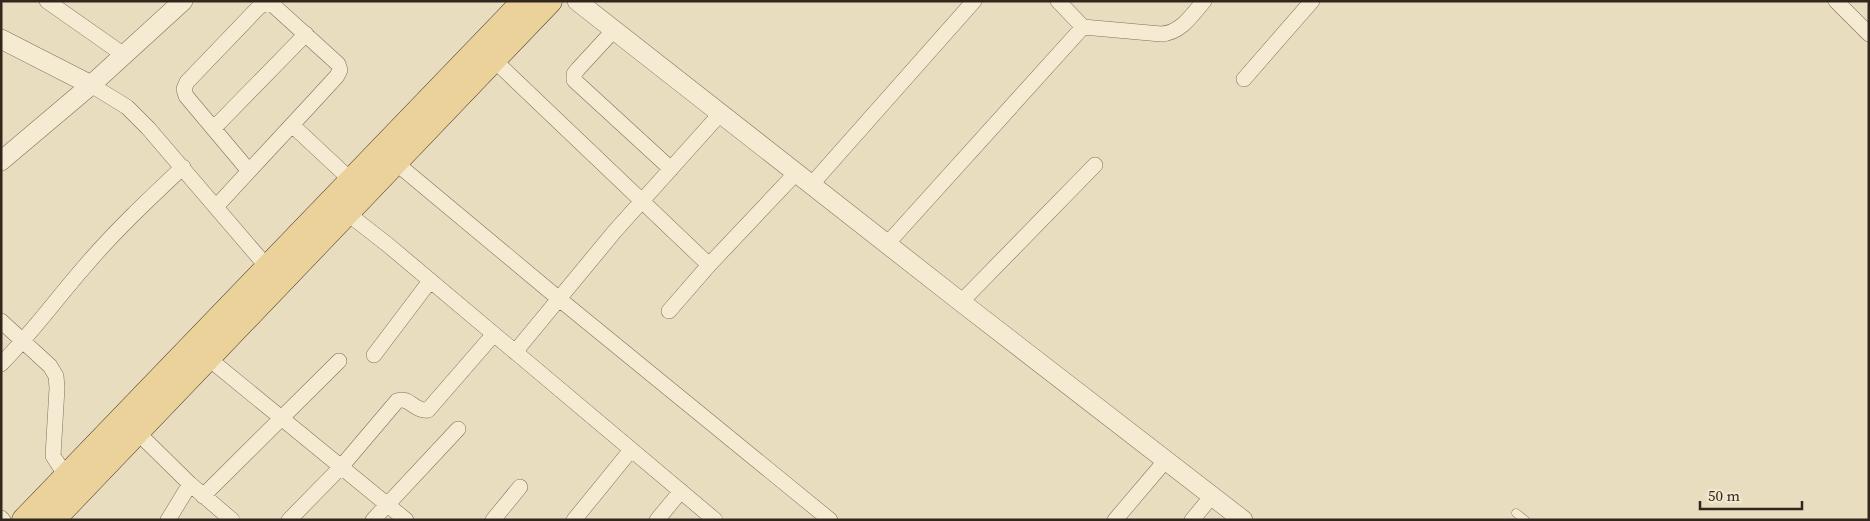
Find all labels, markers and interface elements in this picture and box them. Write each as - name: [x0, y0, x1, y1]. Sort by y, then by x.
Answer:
- scale bar: [1700, 478, 1802, 510]
- text: 50 m: [1708, 485, 1740, 506]

